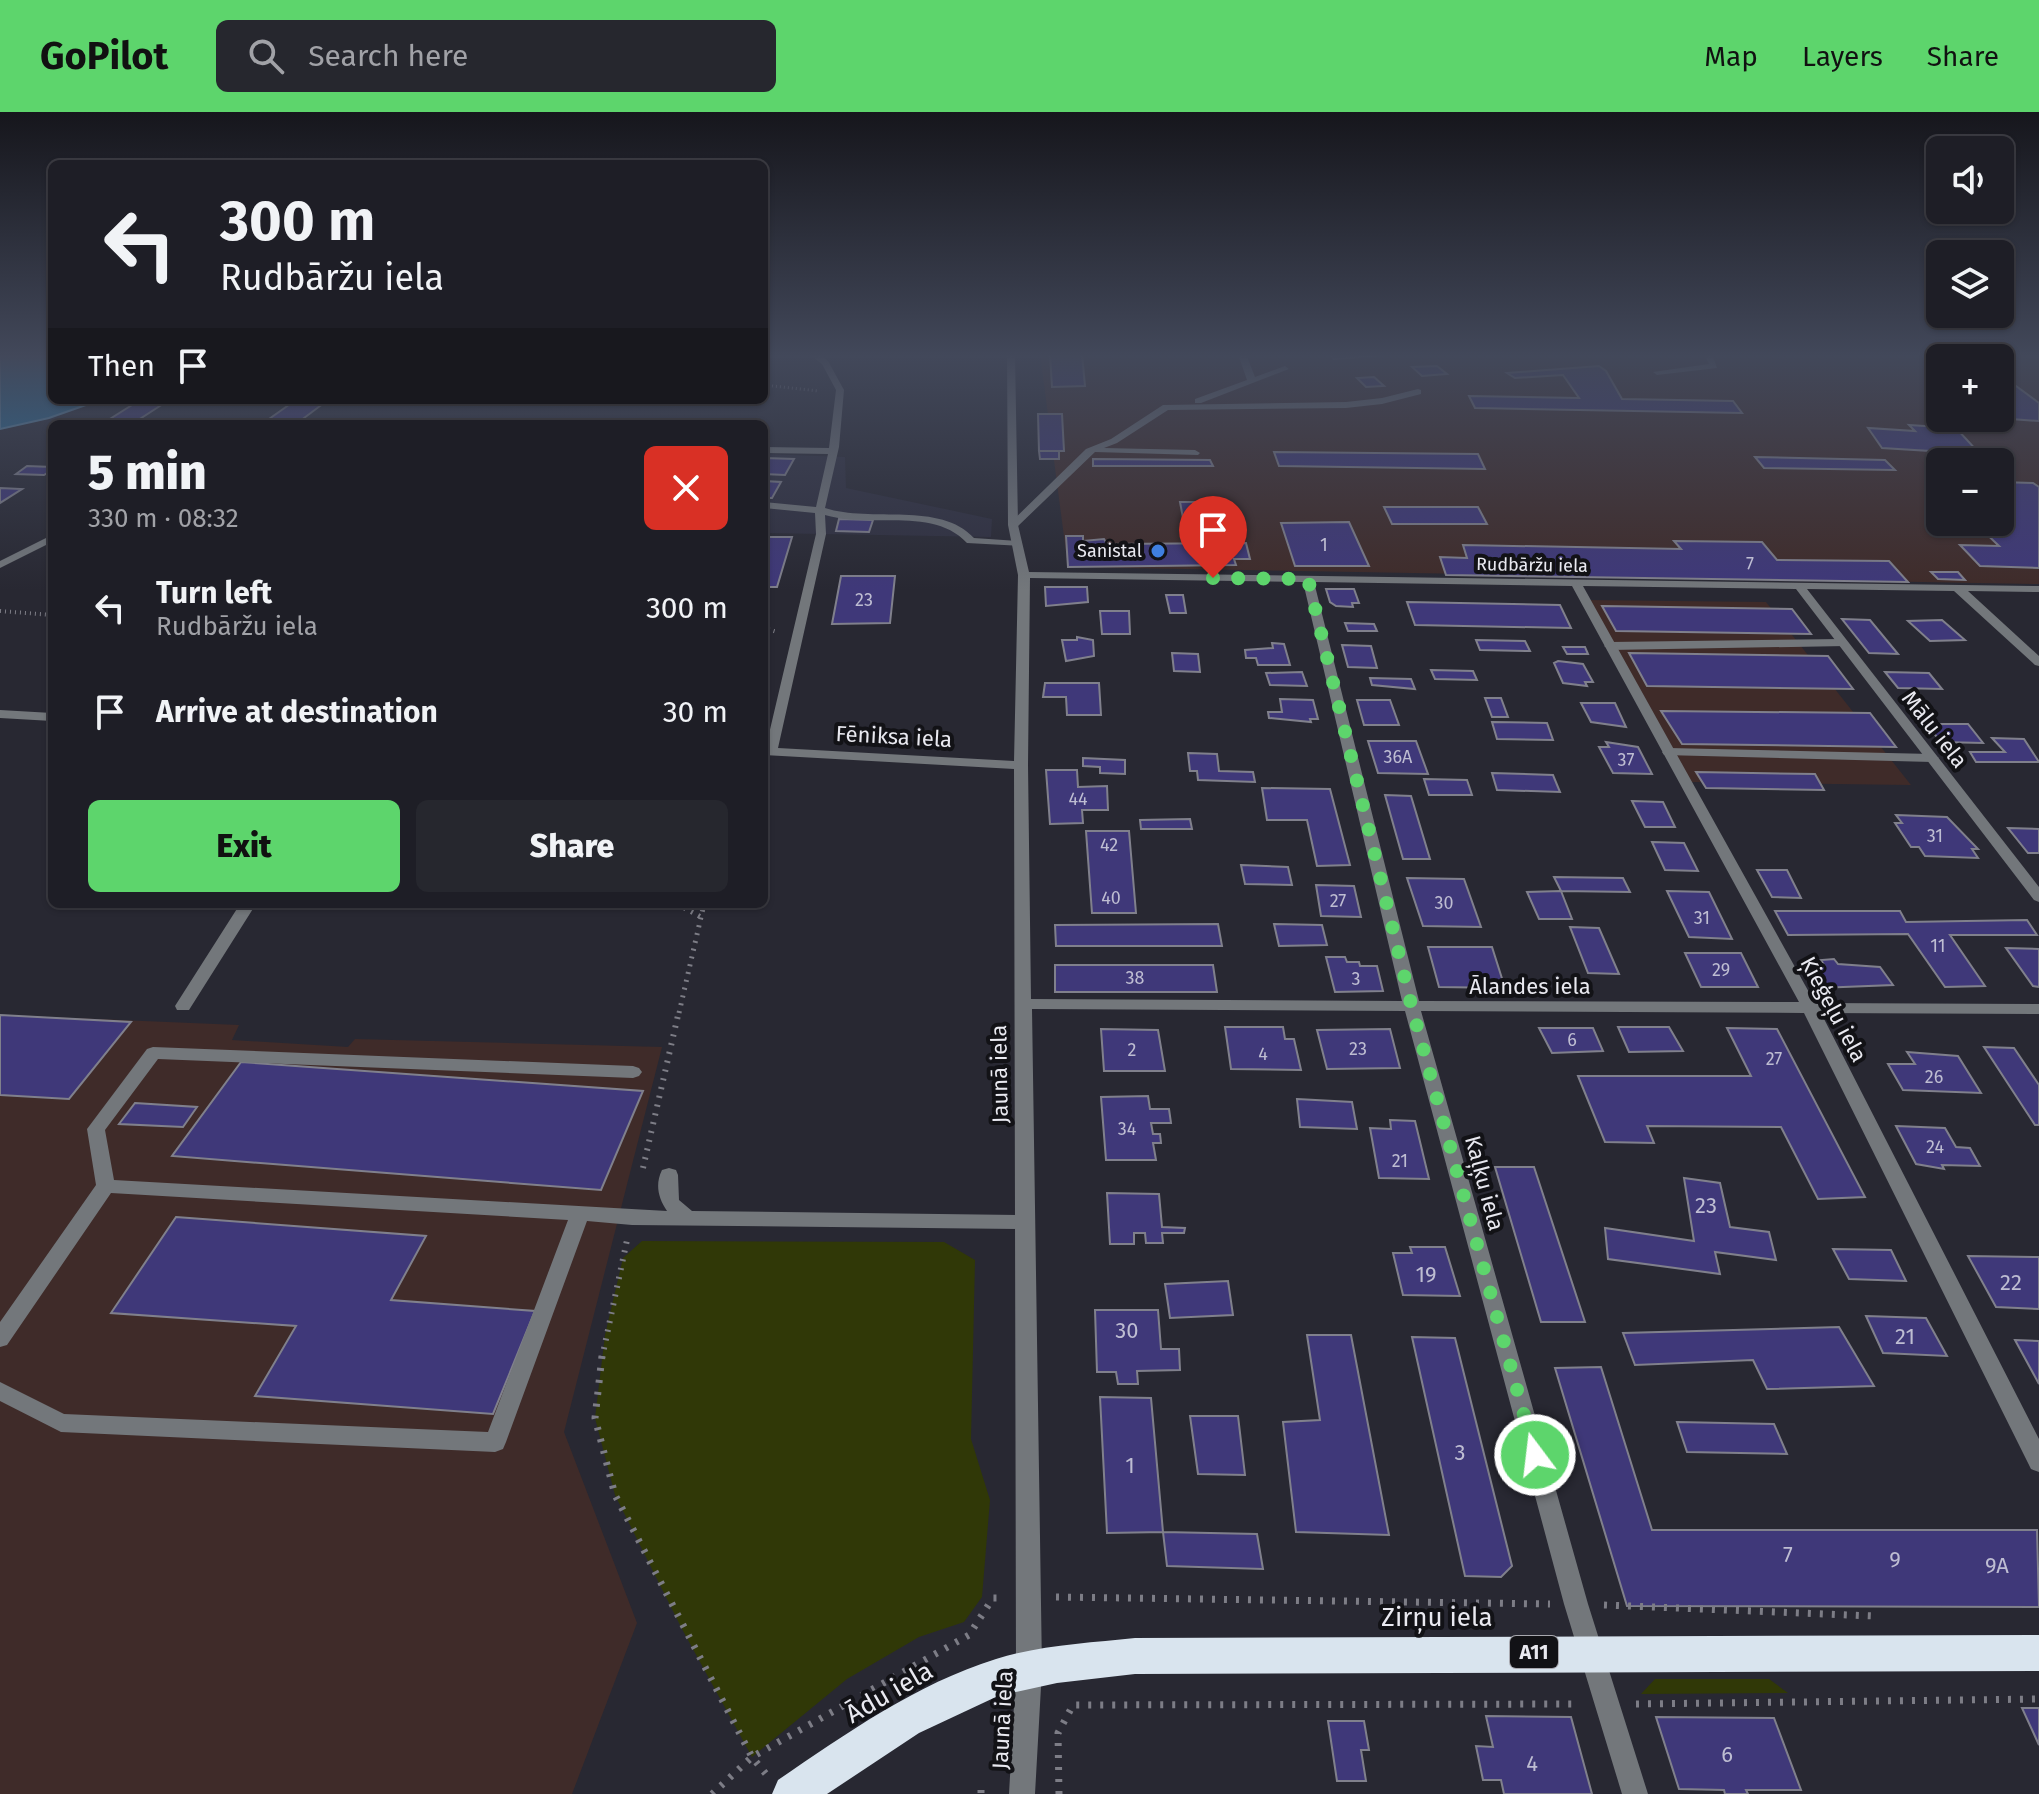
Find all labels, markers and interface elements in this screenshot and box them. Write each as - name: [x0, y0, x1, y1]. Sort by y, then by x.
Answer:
- search box: [216, 20, 776, 92]
- text: GoPilot: [40, 33, 168, 79]
- icon: search: [244, 34, 288, 78]
- text: Search here: [308, 38, 468, 74]
- text: Map: [1704, 40, 1758, 73]
- text: Layers: [1802, 40, 1883, 73]
- text: Share: [1927, 40, 1999, 73]
- map controls: [1926, 136, 2014, 536]
- button: sound: [1926, 136, 2014, 224]
- text: 300 m: [220, 188, 375, 255]
- icon: left: [88, 192, 192, 296]
- button: layers: [1926, 240, 2014, 328]
- text: Rudbāržu iela: [220, 256, 444, 300]
- icon: arrive: [171, 344, 215, 388]
- button: +: [1926, 344, 2014, 432]
- text: Then: [88, 348, 155, 384]
- text: 5 min: [88, 444, 207, 502]
- button: close: [644, 446, 728, 530]
- button: −: [1926, 448, 2014, 536]
- pin: [1179, 496, 1247, 578]
- text: 330 m · 08:32: [88, 503, 239, 534]
- icon: arrive: [1191, 508, 1235, 552]
- house number: 1: [1320, 534, 1328, 556]
- place label: Sanistal: [1077, 540, 1142, 562]
- marker: Sanistal: [1149, 542, 1167, 560]
- street label: Rudbāržu iela: [1476, 553, 1588, 577]
- house number: 7: [1746, 553, 1754, 575]
- text: Turn left: [156, 575, 272, 611]
- icon: left: [88, 586, 132, 630]
- house number: 23: [855, 589, 873, 611]
- text: 300 m: [646, 590, 728, 626]
- text: Rudbāržu iela: [156, 611, 318, 642]
- street label: Mālu iela: [1896, 685, 1973, 773]
- icon: arrive: [88, 690, 132, 734]
- text: Arrive at destination: [156, 694, 438, 730]
- text: 30 m: [663, 694, 728, 730]
- street label: Fēniksa iela: [835, 720, 953, 753]
- house number: 36A: [1384, 746, 1413, 768]
- house number: 37: [1618, 749, 1634, 771]
- house number: 44: [1068, 788, 1088, 810]
- button: Exit: [88, 800, 400, 892]
- button: Share: [416, 800, 728, 892]
- house number: 31: [1927, 825, 1943, 847]
- house number: 42: [1100, 834, 1118, 856]
- house number: 40: [1101, 887, 1121, 909]
- house number: 27: [1330, 890, 1346, 912]
- house number: 30: [1434, 892, 1454, 914]
- house number: 31: [1694, 907, 1710, 929]
- house number: 11: [1930, 935, 1946, 957]
- street label: Ķieģeļu iela: [1794, 952, 1873, 1067]
- house number: 29: [1712, 959, 1730, 981]
- house number: 38: [1126, 967, 1145, 989]
- house number: 3: [1352, 968, 1360, 990]
- street label: Ālandes iela: [1469, 973, 1591, 1000]
- street label: Jaunā iela: [985, 1024, 1014, 1124]
- house number: 6: [1567, 1029, 1577, 1051]
- house number: 23: [1349, 1038, 1367, 1060]
- house number: 2: [1128, 1039, 1137, 1061]
- house number: 4: [1258, 1043, 1268, 1065]
- house number: 27: [1766, 1048, 1782, 1070]
- house number: 26: [1925, 1066, 1943, 1088]
- house number: 34: [1118, 1118, 1137, 1140]
- street label: Kaļķu iela: [1458, 1133, 1510, 1234]
- house number: 24: [1926, 1136, 1944, 1158]
- house number: 21: [1392, 1150, 1408, 1172]
- house number: 23: [1695, 1192, 1717, 1219]
- house number: 19: [1415, 1261, 1437, 1288]
- house number: 22: [2000, 1269, 2022, 1296]
- house number: 30: [1115, 1317, 1139, 1344]
- house number: 21: [1895, 1323, 1915, 1350]
- position arrow: [1493, 1413, 1577, 1497]
- house number: 3: [1455, 1439, 1465, 1466]
- house number: 1: [1125, 1452, 1135, 1479]
- house number: 7: [1783, 1541, 1793, 1568]
- house number: 9: [1889, 1546, 1901, 1573]
- house number: 9A: [1985, 1552, 2009, 1579]
- street label: Zirņu iela: [1381, 1602, 1493, 1634]
- road number: A11: [1510, 1636, 1558, 1668]
- street label: Ādu iela: [840, 1655, 938, 1730]
- street label: Jaunā iela: [986, 1670, 1019, 1770]
- house number: 6: [1721, 1741, 1733, 1768]
- house number: 4: [1526, 1750, 1538, 1777]

